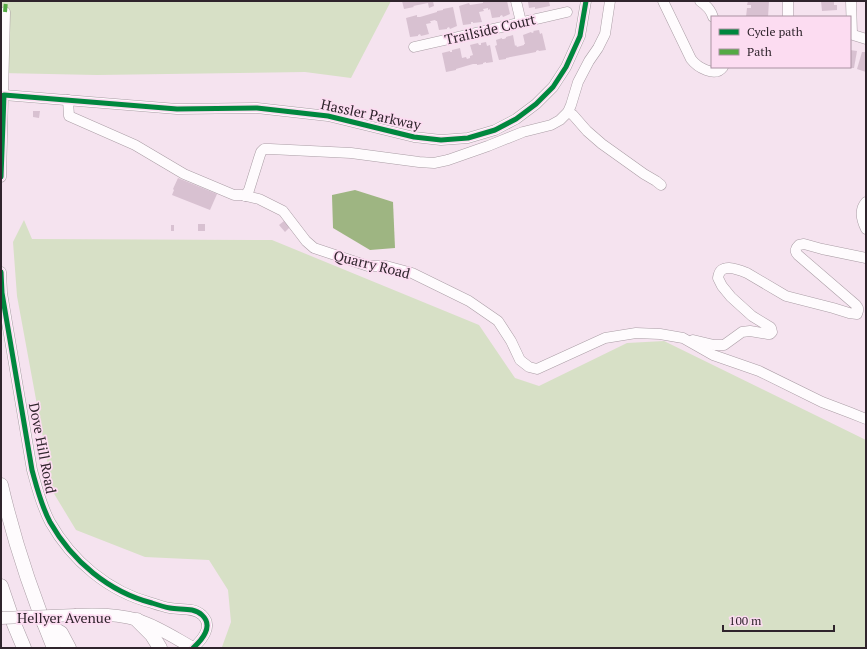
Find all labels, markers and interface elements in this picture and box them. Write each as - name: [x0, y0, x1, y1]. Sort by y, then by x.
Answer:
- street label: Trailside Court: [443, 9, 538, 49]
- legend: [711, 16, 851, 68]
- text: Cycle path: [747, 24, 803, 39]
- text: Path: [747, 44, 772, 59]
- street label: Hassler Parkway: [319, 94, 424, 134]
- street label: Quarry Road: [332, 245, 412, 283]
- street label: Dove Hill Road: [25, 401, 61, 495]
- scale bar: [723, 607, 834, 633]
- street label: Hellyer Avenue: [17, 608, 111, 627]
- text: 100 m: [729, 613, 762, 628]

